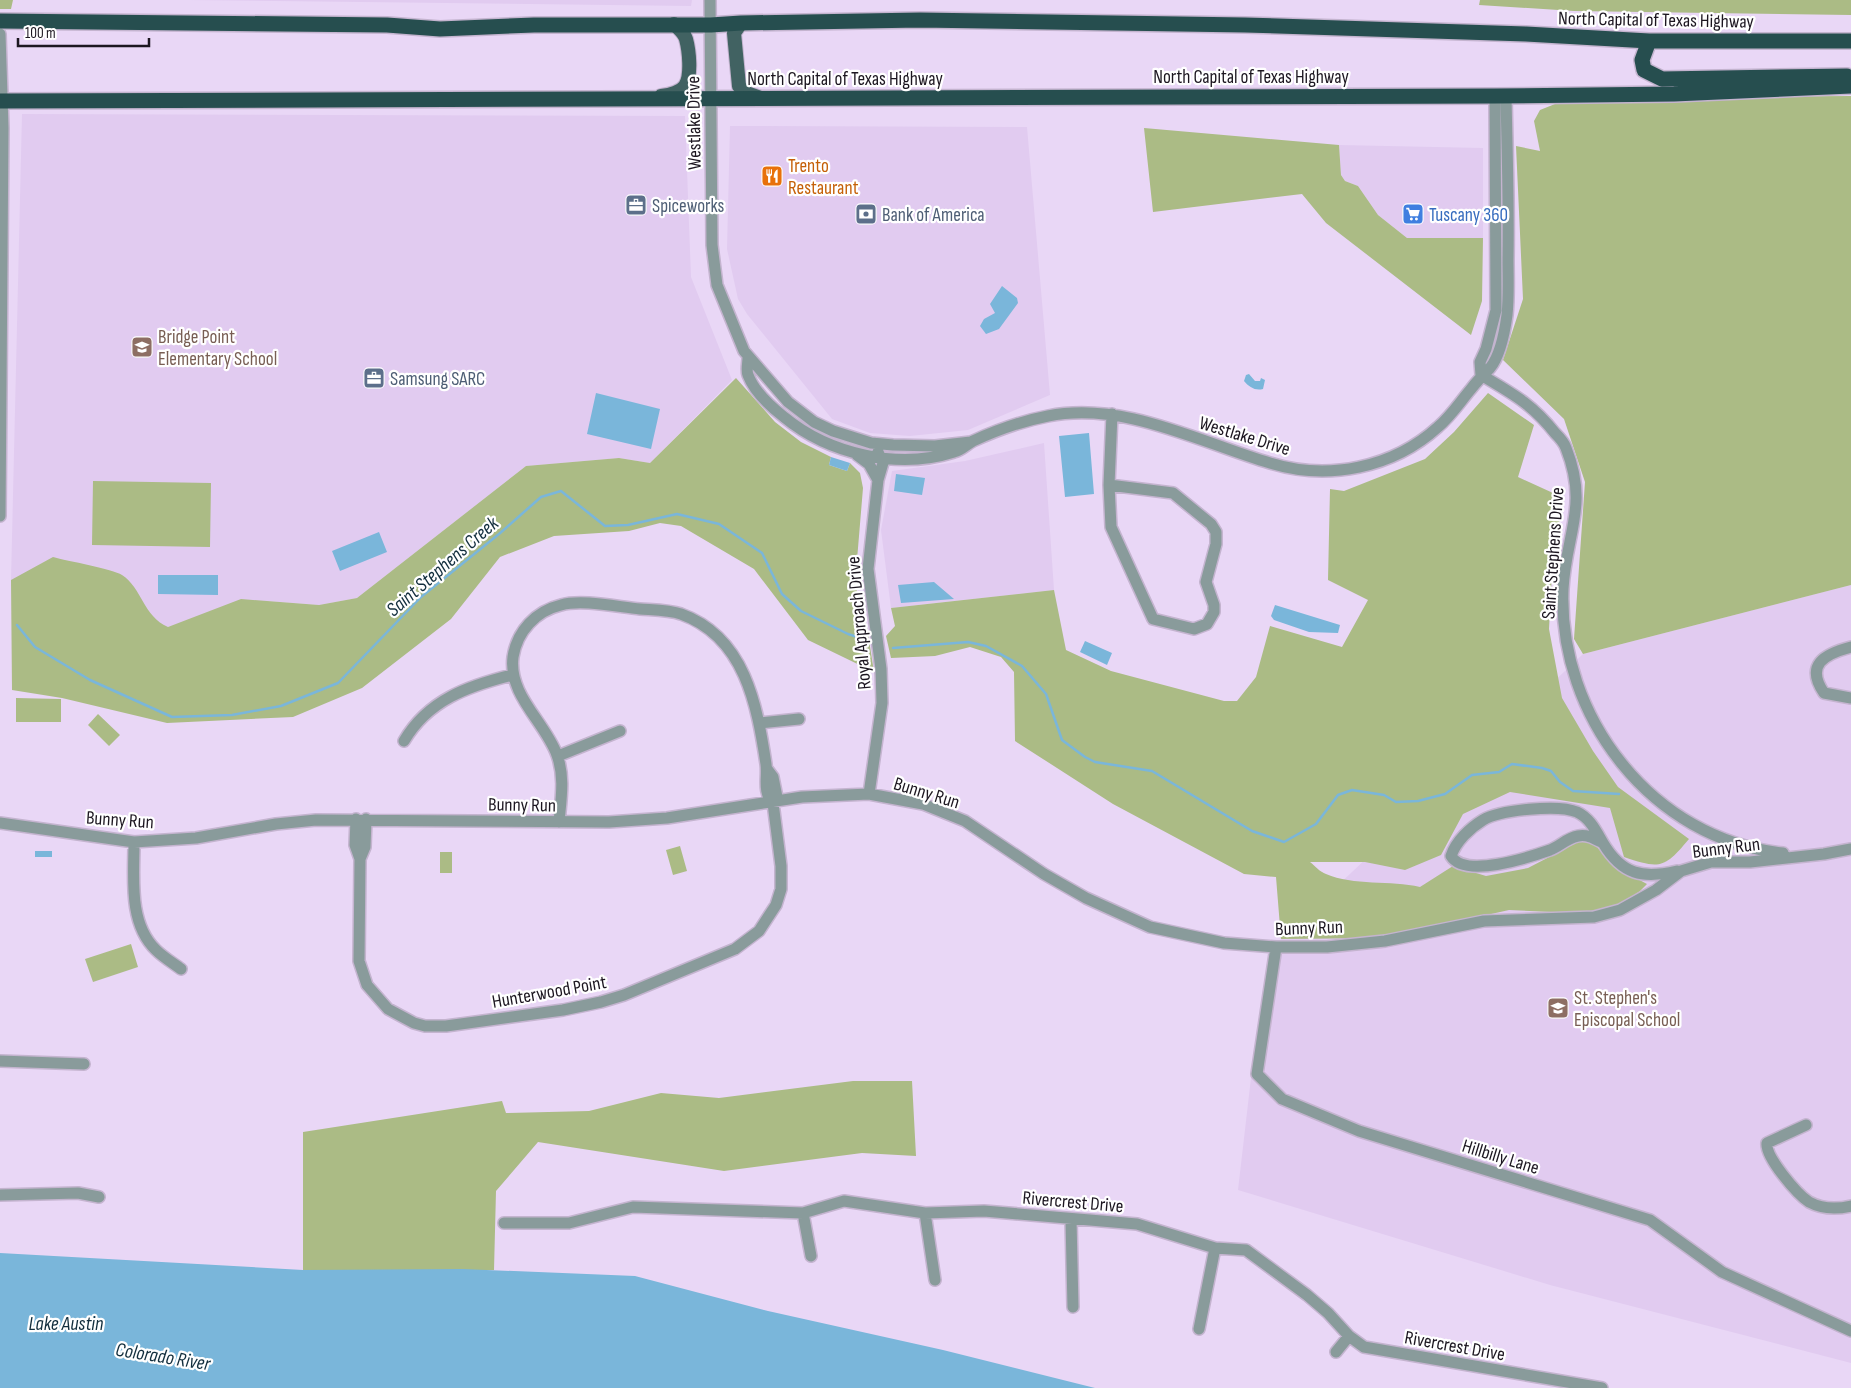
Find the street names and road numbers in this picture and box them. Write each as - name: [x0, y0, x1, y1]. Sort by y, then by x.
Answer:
- street label: North Capital of Texas Highway: [1558, 7, 1755, 34]
- street label: North Capital of Texas Highway: [1153, 66, 1349, 89]
- street label: North Capital of Texas Highway: [747, 68, 943, 91]
- street label: Westlake Drive: [682, 76, 707, 170]
- street label: Westlake Drive: [1196, 412, 1293, 461]
- street label: Saint Stephens Drive: [1537, 486, 1570, 620]
- street label: Royal Approach Drive: [842, 555, 877, 690]
- street label: Bunny Run: [891, 773, 962, 814]
- street label: Bunny Run: [488, 793, 556, 818]
- street label: Bunny Run: [85, 807, 155, 834]
- street label: Bunny Run: [1691, 833, 1761, 864]
- street label: Bunny Run: [1275, 916, 1343, 941]
- street label: Hunterwood Point: [490, 971, 608, 1014]
- street label: Hillbilly Lane: [1459, 1135, 1542, 1180]
- street label: Rivercrest Drive: [1021, 1187, 1124, 1218]
- street label: Rivercrest Drive: [1403, 1326, 1507, 1367]

